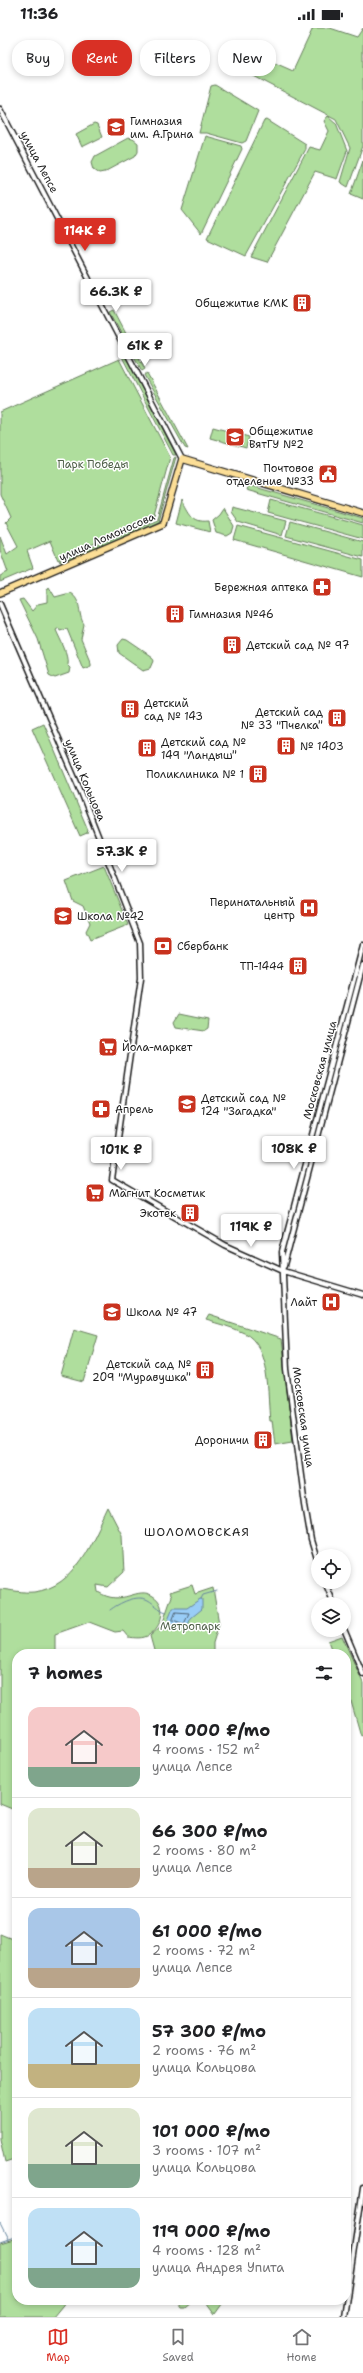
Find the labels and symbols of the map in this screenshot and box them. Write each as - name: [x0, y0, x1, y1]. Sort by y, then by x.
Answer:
- place label: Гимназия им. А.Грина: [130, 114, 193, 142]
- school or university icon: Гимназия им. А.Грина: [105, 116, 127, 138]
- street label: улица Лепсе: [16, 128, 62, 196]
- pin: 114K ₽: [52, 218, 118, 252]
- pin: 66.3K ₽: [79, 279, 153, 313]
- building icon: Общежитие КМК: [291, 292, 313, 314]
- place label: Общежитие КМК: [195, 296, 288, 311]
- pin: 61K ₽: [117, 333, 173, 367]
- place label: Общежитие ВятГУ №2: [249, 424, 313, 452]
- school or university icon: Общежитие ВятГУ №2: [224, 426, 246, 448]
- park label: Парк Победы: [57, 457, 129, 472]
- place label: Почтовое отделение №33: [226, 461, 314, 489]
- public building icon: Почтовое отделение №33: [317, 463, 339, 485]
- street label: улица Ломоносова: [57, 509, 158, 565]
- pharmacy icon: Бережная аптека: [311, 576, 333, 598]
- place label: Бережная аптека: [214, 580, 308, 595]
- building icon: Гимназия №46: [164, 603, 186, 625]
- place label: Гимназия №46: [189, 607, 274, 622]
- building icon: Детский сад № 97: [221, 634, 243, 656]
- place label: Детский сад № 97: [246, 638, 350, 653]
- place label: Детский сад № 143: [144, 696, 203, 724]
- building icon: Детский сад № 143: [119, 698, 141, 720]
- place label: Детский сад № 33 "Пчелка": [241, 705, 323, 733]
- building icon: Детский сад № 33 "Пчелка": [326, 707, 348, 729]
- place label: Детский сад № 149 "Ландыш": [161, 735, 246, 763]
- building icon: № 1403: [275, 735, 297, 757]
- street label: улица Кольцова: [61, 737, 109, 823]
- building icon: Детский сад № 149 "Ландыш": [136, 737, 158, 759]
- place label: № 1403: [300, 739, 344, 754]
- building icon: Поликлиника № 1: [247, 763, 269, 785]
- place label: Поликлиника № 1: [146, 767, 244, 782]
- pin: 57.3K ₽: [85, 839, 159, 873]
- place label: Перинатальный центр: [210, 895, 295, 923]
- hospital icon: Перинатальный центр: [298, 897, 320, 919]
- school or university icon: Школа №42: [52, 905, 74, 927]
- place label: Школа №42: [77, 909, 144, 924]
- bank icon: Сбербанк: [152, 935, 174, 957]
- place label: Сбербанк: [177, 939, 228, 954]
- building icon: ТП-1444: [287, 955, 309, 977]
- place label: ТП-1444: [240, 959, 284, 974]
- street label: Московская улица: [300, 1019, 340, 1121]
- supermarket icon: Йола-маркет: [97, 1036, 119, 1058]
- place label: Йола-маркет: [122, 1039, 193, 1055]
- place label: Детский сад № 124 "Загадка": [201, 1091, 286, 1119]
- school or university icon: Детский сад № 124 "Загадка": [176, 1093, 198, 1115]
- pharmacy icon: Апрель: [90, 1098, 112, 1120]
- place label: Апрель: [115, 1102, 154, 1117]
- pin: 108K ₽: [261, 1136, 327, 1170]
- pin: 101K ₽: [88, 1137, 154, 1171]
- supermarket icon: Магнит Косметик: [84, 1182, 106, 1204]
- place label: Магнит Косметик: [109, 1186, 205, 1201]
- building icon: Экотек: [179, 1202, 201, 1224]
- place label: Экотек: [140, 1206, 176, 1221]
- pin: 119K ₽: [218, 1214, 284, 1248]
- hospital icon: Лайт: [320, 1291, 342, 1313]
- place label: Лайт: [291, 1295, 317, 1310]
- school or university icon: Школа № 47: [101, 1301, 123, 1323]
- place label: Школа № 47: [126, 1305, 197, 1320]
- place label: Детский сад № 209 "Муравушка": [92, 1357, 191, 1385]
- building icon: Детский сад № 209 "Муравушка": [194, 1359, 216, 1381]
- street label: Московская улица: [288, 1366, 318, 1469]
- building icon: Дороничи: [252, 1429, 274, 1451]
- place label: Дороничи: [195, 1433, 249, 1448]
- district label: ШОЛОМОВСКАЯ: [144, 1524, 250, 1540]
- park label: Метропарк: [160, 1619, 220, 1634]

